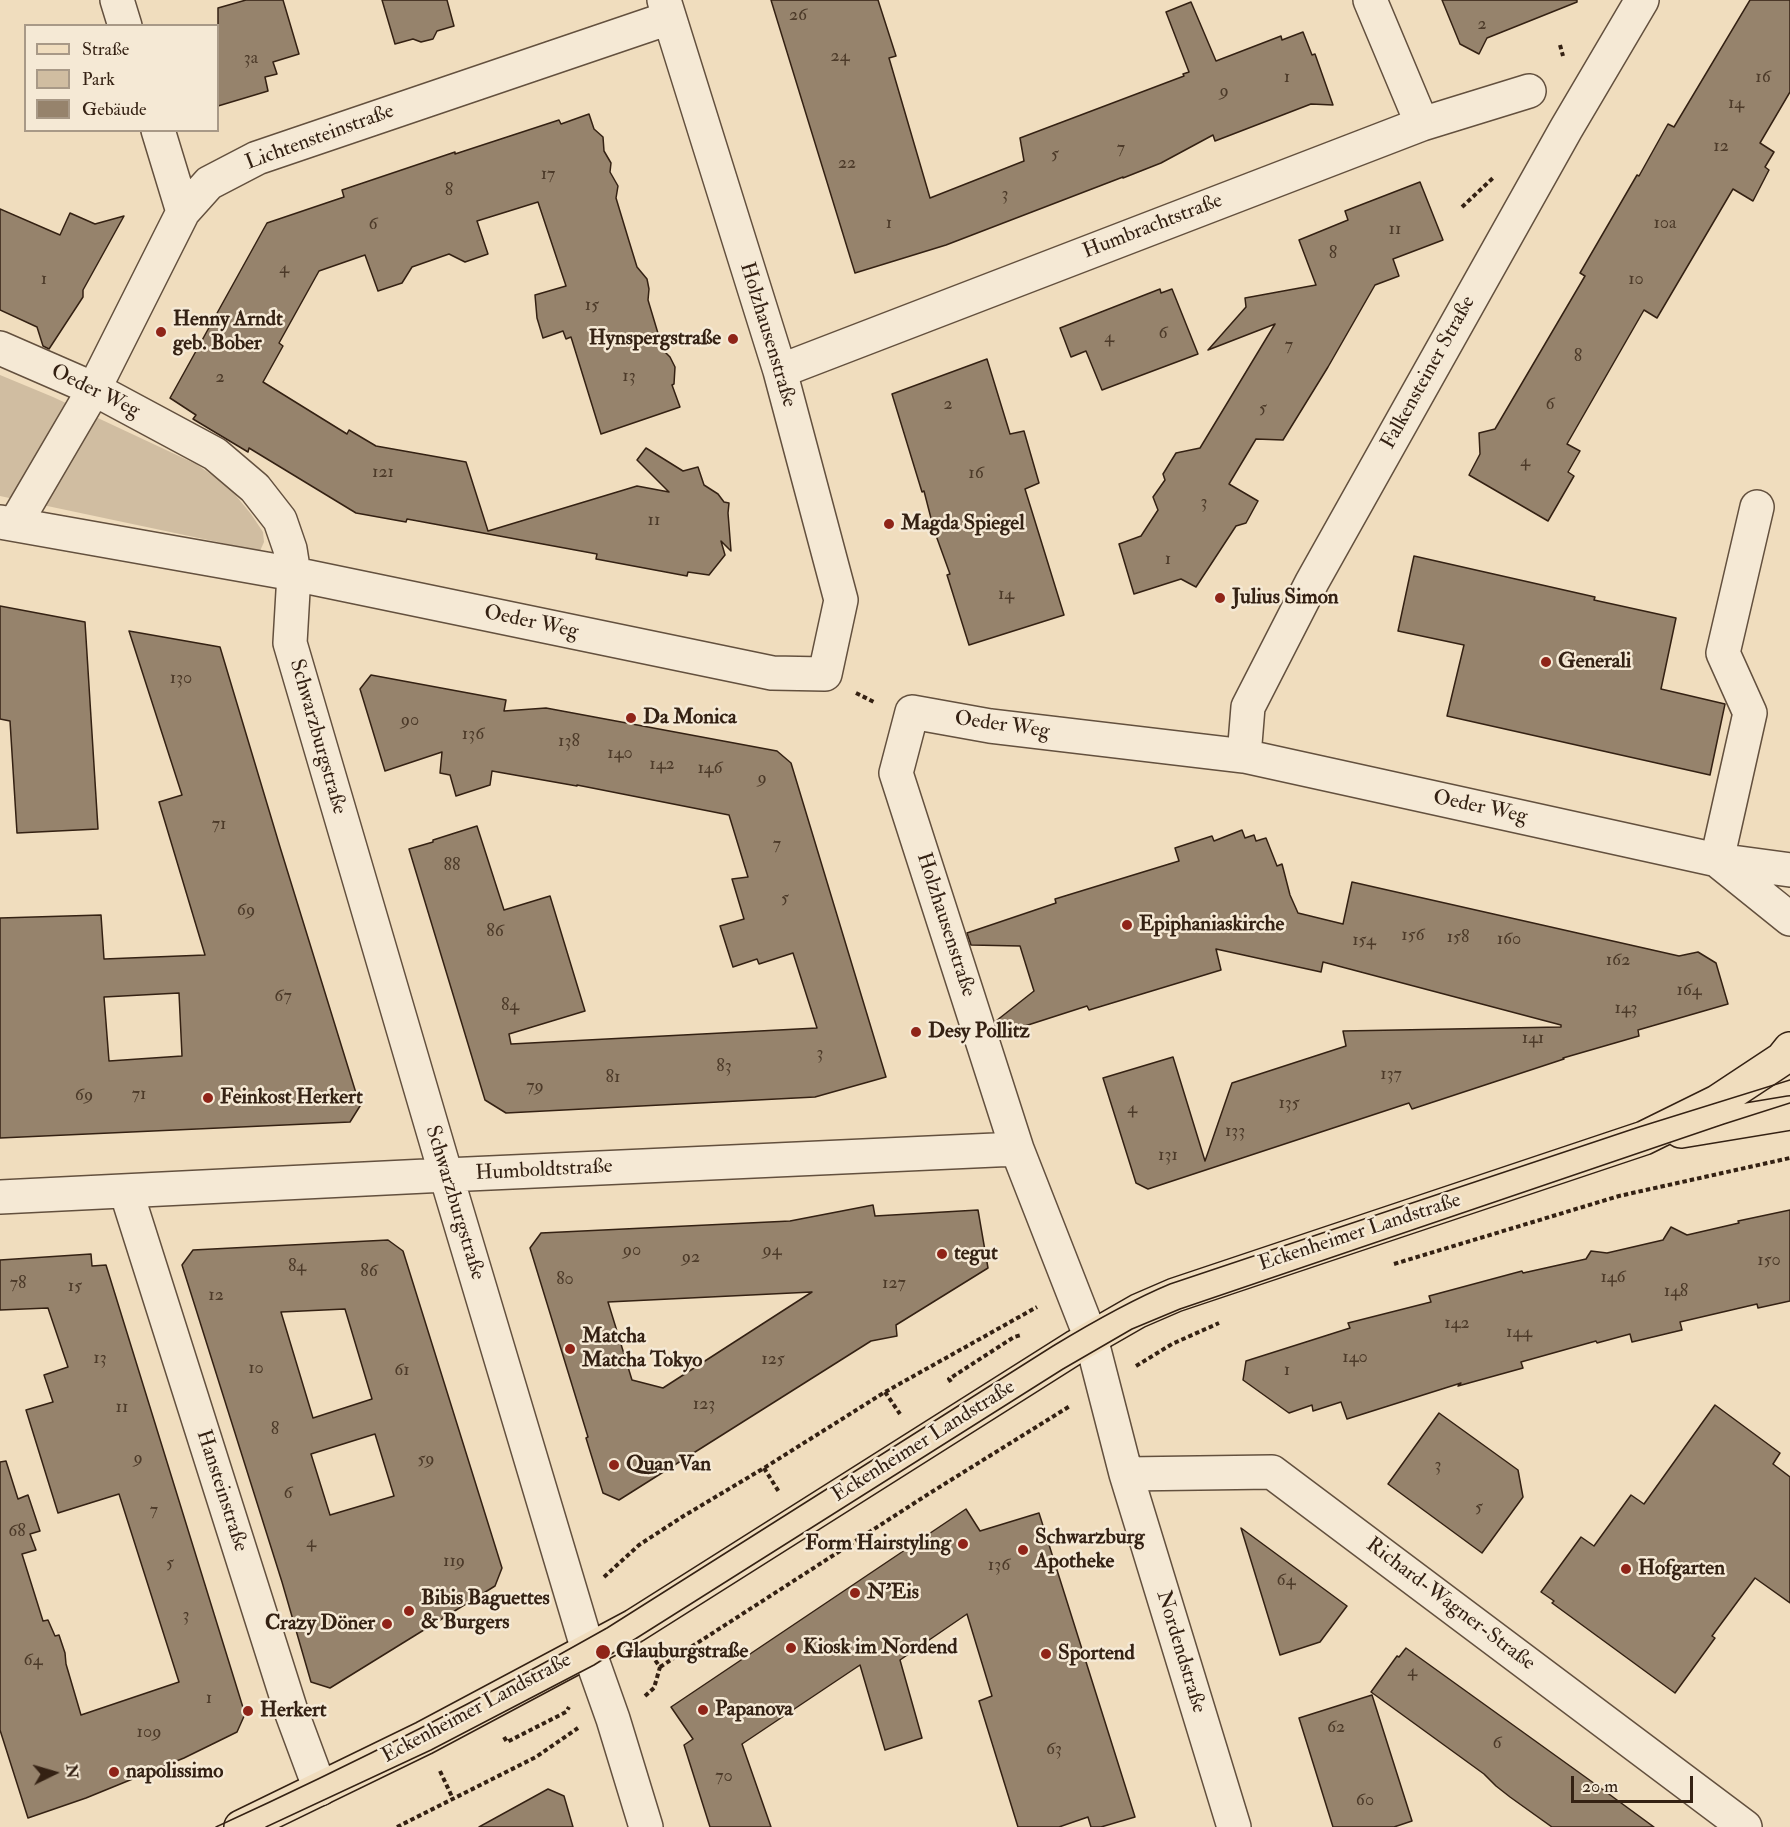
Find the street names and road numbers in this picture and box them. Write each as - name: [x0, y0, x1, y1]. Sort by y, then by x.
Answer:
- street label: Lichtensteinstraße: [242, 99, 398, 177]
- street label: Humbrachtstraße: [1080, 189, 1226, 265]
- street label: Holzhausenstraße: [733, 259, 801, 411]
- street label: Falkensteiner Straße: [1376, 292, 1482, 454]
- street label: Oeder Weg: [46, 360, 144, 424]
- street label: Oeder Weg: [482, 601, 580, 645]
- street label: Schwarzburgstraße: [283, 657, 351, 817]
- street label: Oeder Weg: [953, 707, 1051, 745]
- street label: Oeder Weg: [1431, 786, 1529, 830]
- street label: Holzhausenstraße: [910, 850, 980, 1000]
- street label: Schwarzburgstraße: [419, 1123, 489, 1283]
- street label: Humboldtstraße: [475, 1155, 613, 1187]
- street label: Eckenheimer Landstraße: [1256, 1188, 1464, 1278]
- street label: Eckenheimer Landstraße: [828, 1375, 1020, 1509]
- street label: Hansteinstraße: [189, 1427, 253, 1555]
- street label: Richard-Wagner-Straße: [1360, 1533, 1540, 1677]
- street label: Nordendstraße: [1149, 1588, 1211, 1716]
- street label: Eckenheimer Landstraße: [378, 1648, 576, 1770]

